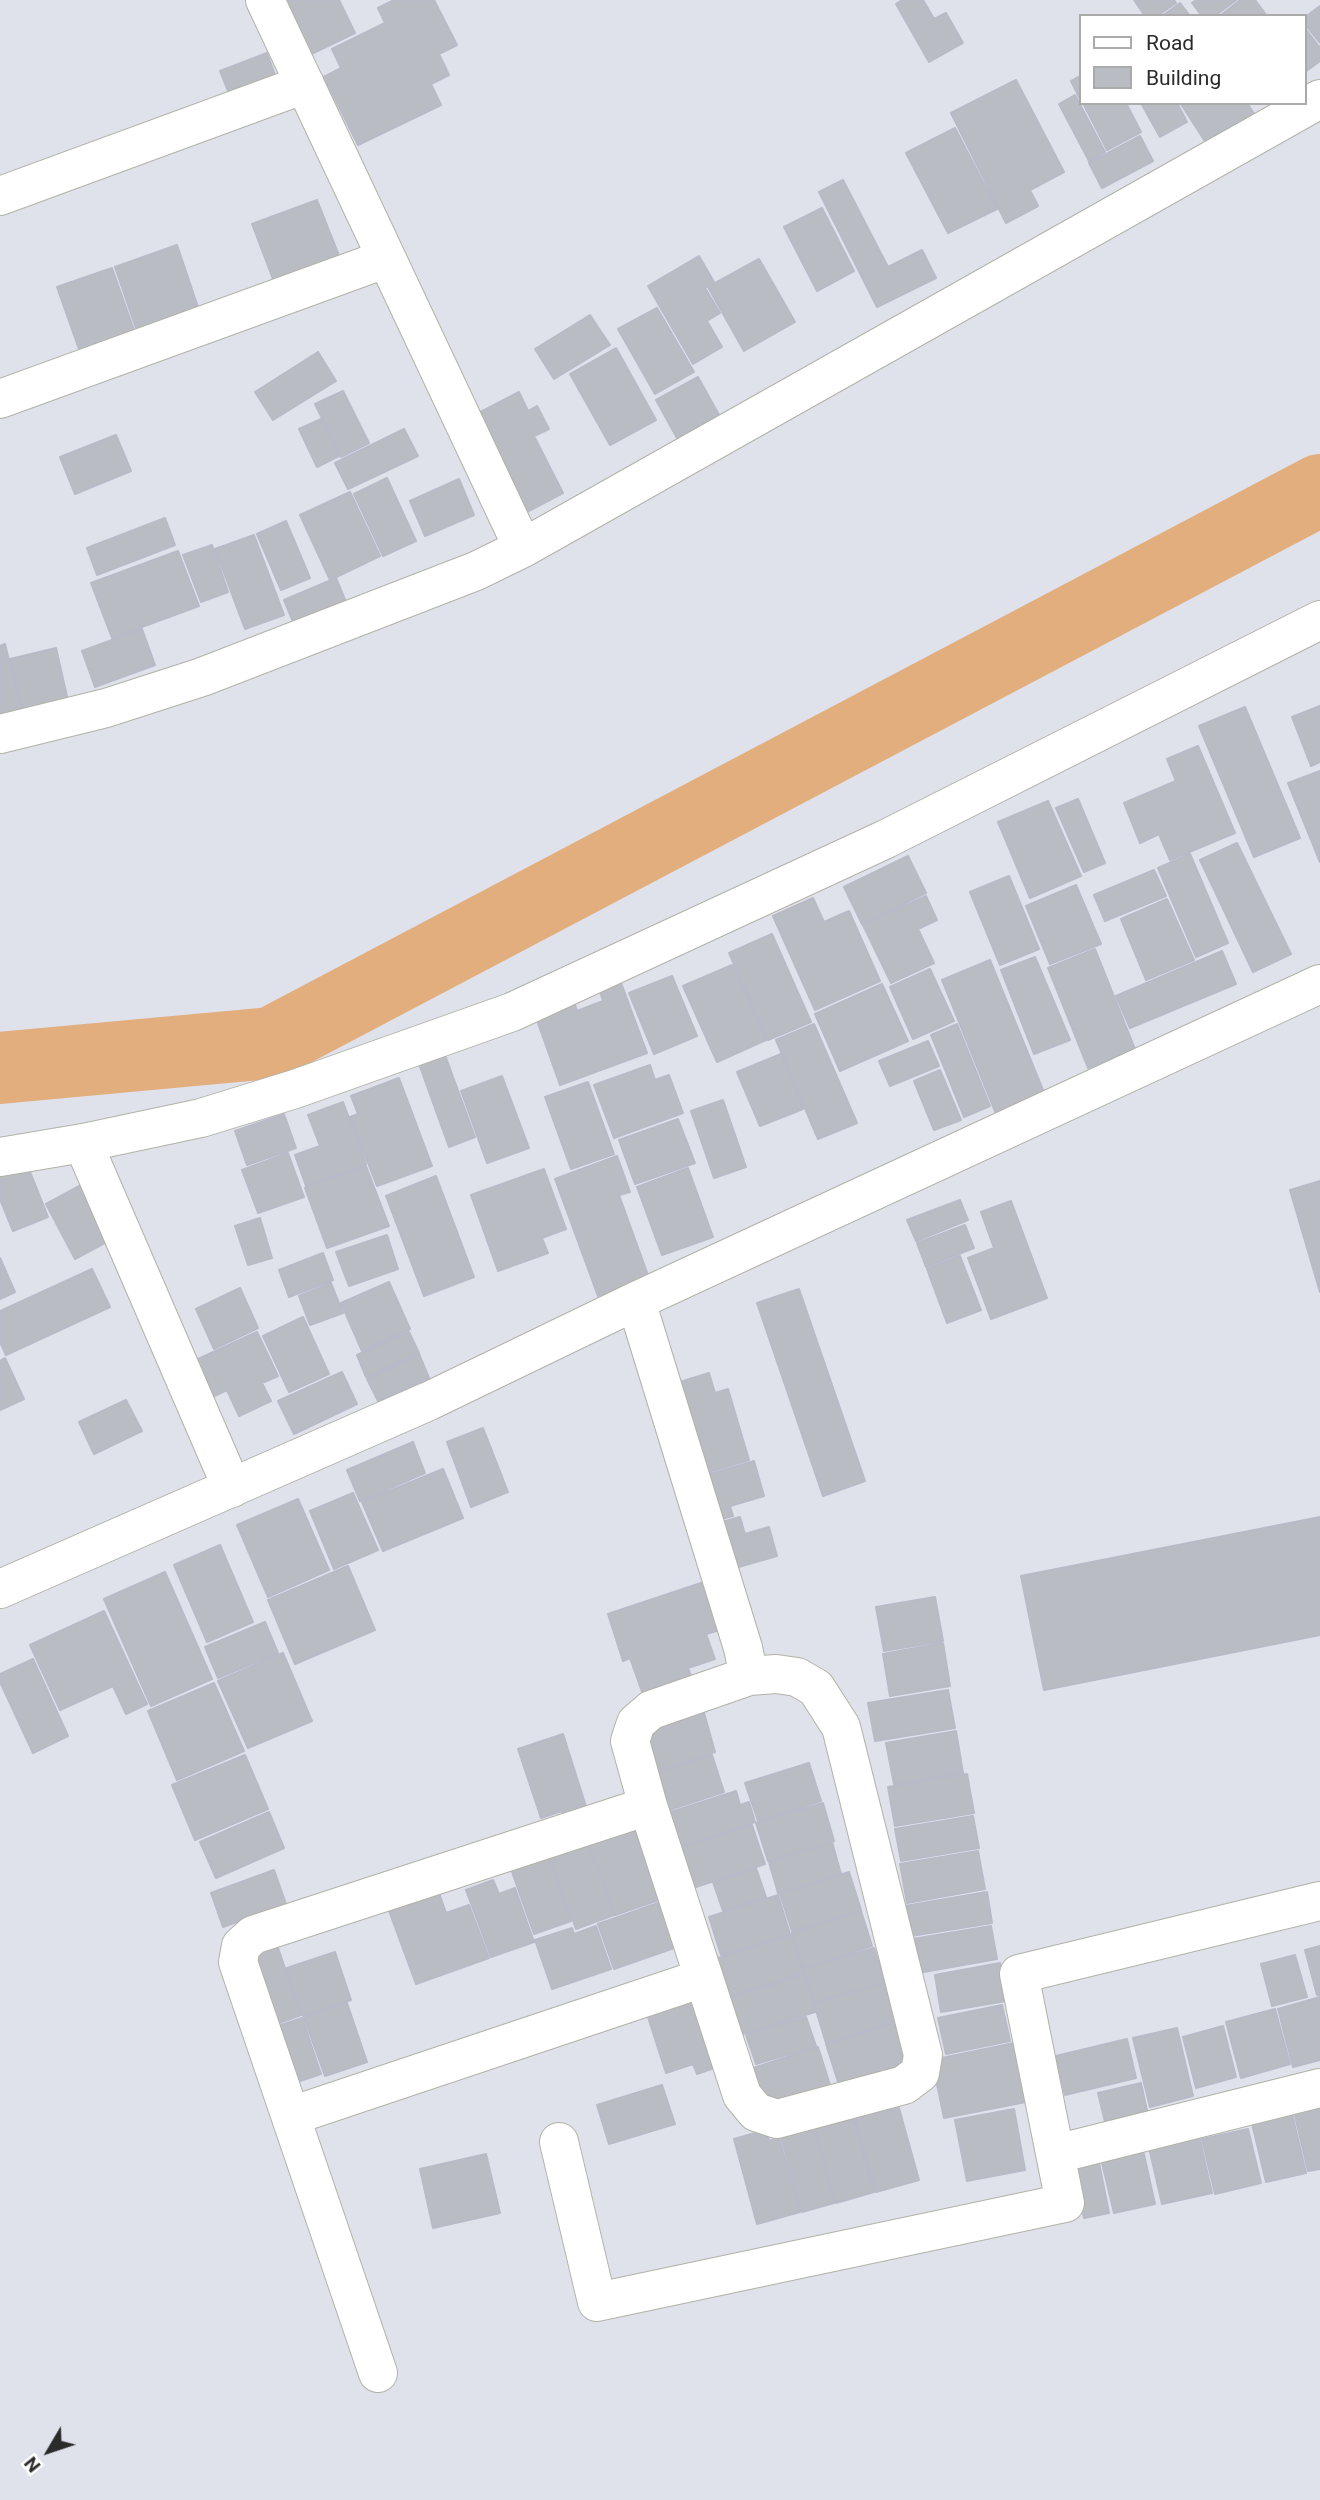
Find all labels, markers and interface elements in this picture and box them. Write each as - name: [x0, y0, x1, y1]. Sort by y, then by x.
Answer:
- legend: [1078, 14, 1306, 105]
- text: Road: [1146, 31, 1194, 55]
- text: Building: [1146, 66, 1221, 90]
- north arrow: [14, 2416, 84, 2486]
- text: N: [19, 2452, 45, 2477]

